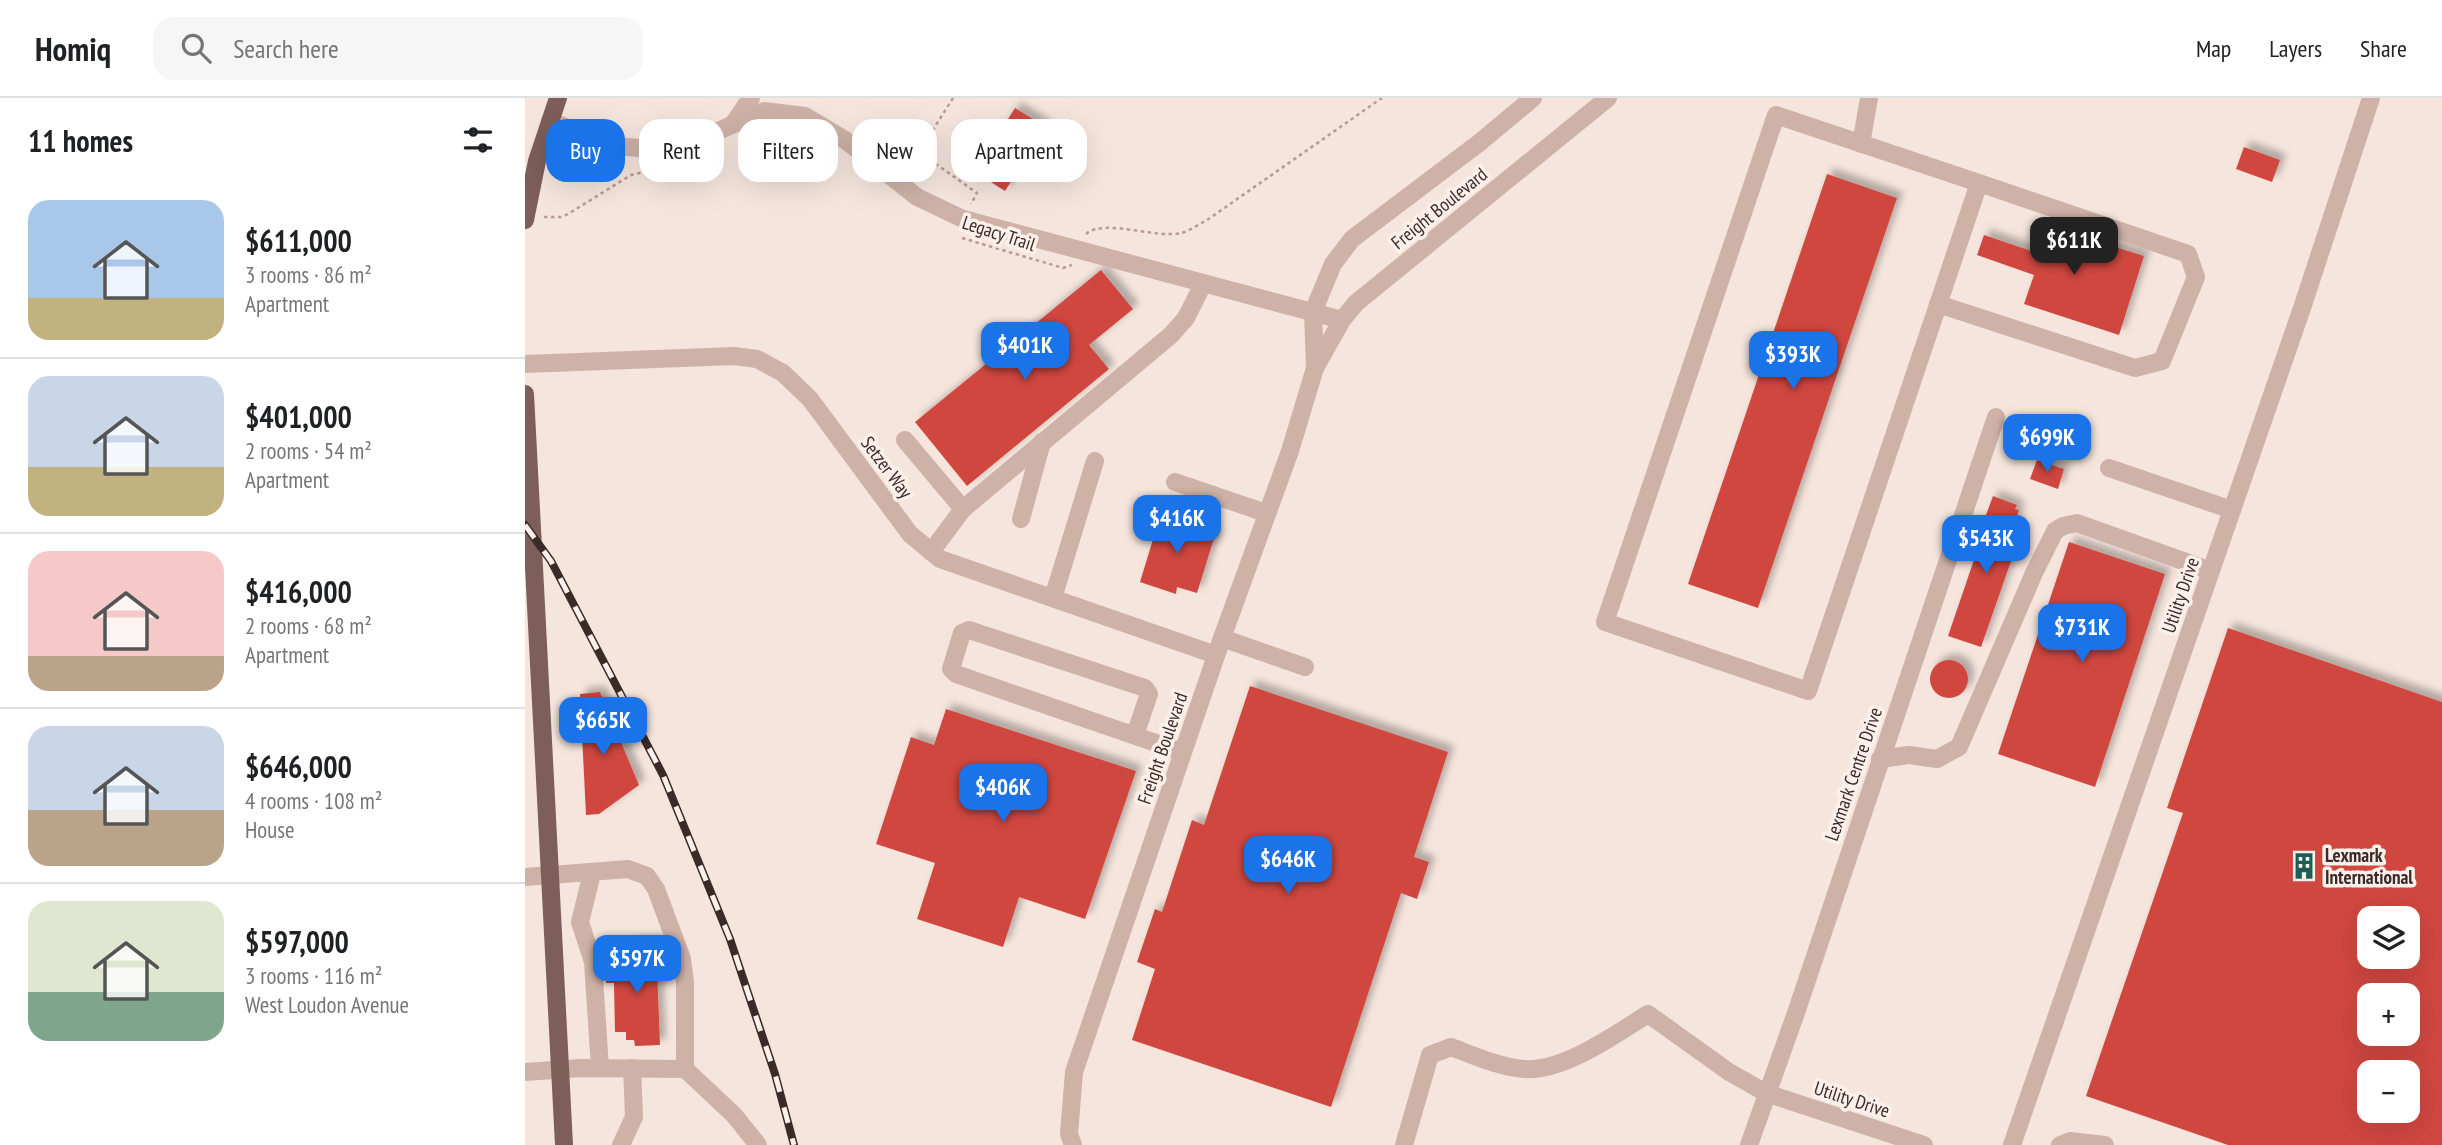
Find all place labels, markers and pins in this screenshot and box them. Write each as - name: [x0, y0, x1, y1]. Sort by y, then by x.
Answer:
- pin: $611K: [2025, 218, 2123, 277]
- pin: $401K: [976, 322, 1074, 382]
- pin: $393K: [1744, 331, 1842, 391]
- pin: $699K: [1998, 414, 2096, 474]
- pin: $416K: [1128, 496, 1226, 555]
- pin: $543K: [1937, 516, 2035, 575]
- pin: $731K: [2033, 604, 2131, 664]
- pin: $665K: [554, 698, 652, 757]
- pin: $406K: [954, 764, 1052, 824]
- pin: $646K: [1239, 836, 1337, 896]
- place label: Lexmark International: [2325, 843, 2413, 889]
- building icon: Lexmark International: [2289, 851, 2319, 881]
- pin: $597K: [588, 936, 686, 995]

